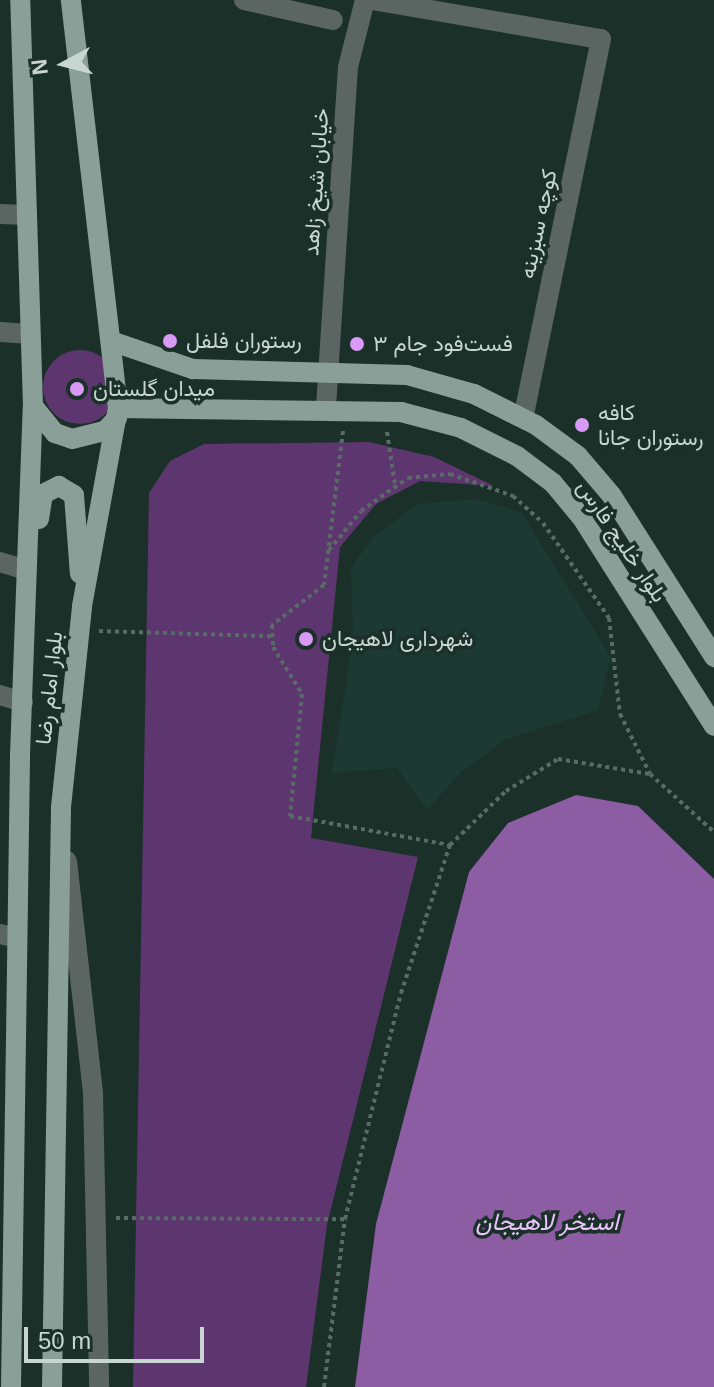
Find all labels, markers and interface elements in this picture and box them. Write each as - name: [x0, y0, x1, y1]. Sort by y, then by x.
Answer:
- north arrow: [24, 24, 104, 104]
- text: N: [26, 58, 53, 76]
- street label: خیابان شیخ زاهد: [298, 107, 334, 257]
- street label: کوچه سبزینه: [514, 167, 562, 281]
- place label: رستوران فلفل: [186, 328, 302, 354]
- place label: فست‌فود جام ۳: [373, 331, 513, 357]
- marker: رستوران فلفل: [161, 332, 179, 350]
- marker: فست‌فود جام ۳: [348, 335, 366, 353]
- place label: میدان گلستان: [93, 376, 215, 402]
- marker: میدان گلستان: [68, 380, 86, 398]
- place label: کافه رستوران جانا: [598, 399, 703, 450]
- marker: کافه رستوران جانا: [573, 416, 591, 434]
- street label: بلوار خلیج فارس: [571, 475, 673, 607]
- place label: شهرداری لاهیجان: [322, 626, 473, 652]
- street label: بلوار امام رضا: [30, 630, 68, 746]
- marker: شهرداری لاهیجان: [297, 630, 315, 648]
- water label: استخر لاهیجان: [475, 1208, 619, 1236]
- scale bar: [28, 1311, 208, 1361]
- text: 50 m: [38, 1327, 91, 1354]

